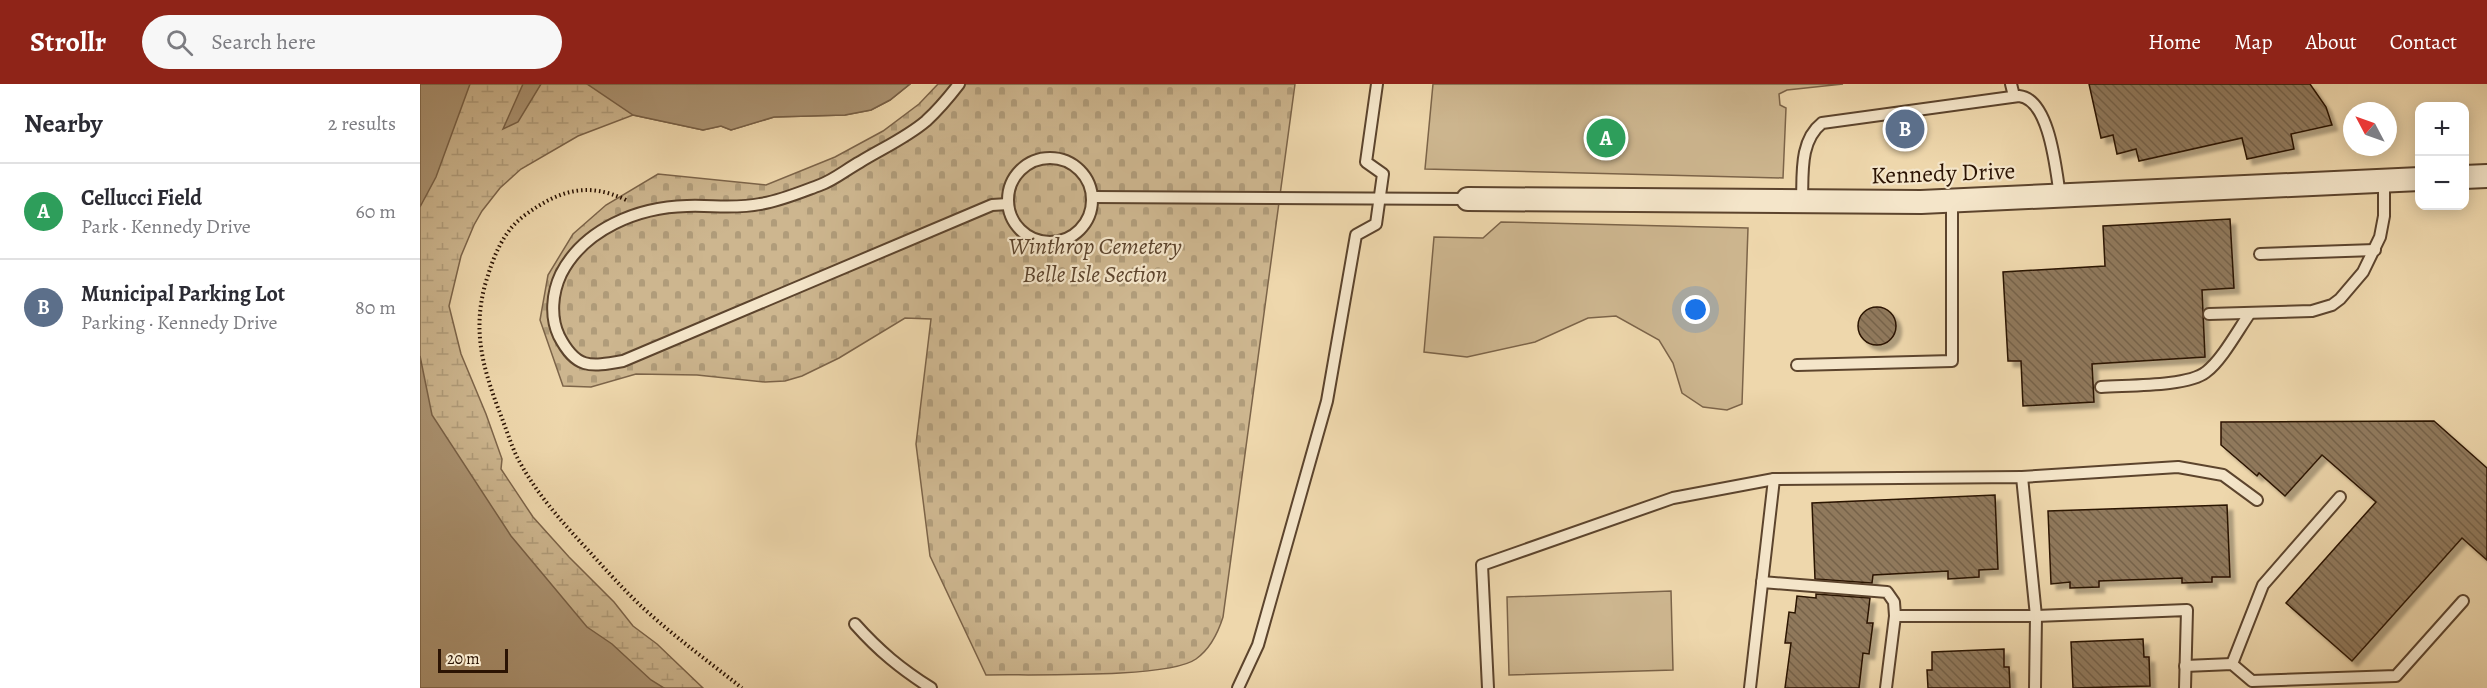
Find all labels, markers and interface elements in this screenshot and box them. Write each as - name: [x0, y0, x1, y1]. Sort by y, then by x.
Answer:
- search box: [142, 15, 562, 69]
- text: Strollr: [30, 23, 106, 61]
- icon: search: [163, 26, 196, 59]
- text: Search here: [211, 27, 316, 57]
- text: Home: [2148, 28, 2201, 56]
- text: Map: [2234, 28, 2272, 56]
- text: About: [2305, 28, 2357, 56]
- text: Contact: [2390, 28, 2457, 56]
- north arrow: [2343, 102, 2397, 156]
- map controls: [2415, 102, 2469, 210]
- button: +: [2415, 102, 2469, 156]
- text: Nearby: [24, 106, 103, 141]
- pin: B: [1886, 106, 1924, 152]
- text: 2 results: [328, 110, 396, 137]
- pin: A: [1586, 116, 1626, 160]
- street label: Kennedy Drive: [1870, 154, 2016, 192]
- button: −: [2415, 156, 2469, 210]
- text: Cellucci Field: [81, 183, 202, 213]
- text: A: [37, 198, 50, 225]
- text: 60 m: [356, 198, 396, 225]
- text: Park · Kennedy Drive: [81, 213, 251, 240]
- park label: Winthrop Cemetery Belle Isle Section: [1008, 230, 1182, 290]
- text: Municipal Parking Lot: [81, 279, 285, 309]
- text: B: [37, 294, 50, 321]
- text: 80 m: [355, 294, 396, 321]
- your location: [1681, 295, 1710, 324]
- text: Parking · Kennedy Drive: [81, 309, 277, 336]
- scale bar: [438, 646, 508, 674]
- text: 20 m: [447, 648, 480, 670]

